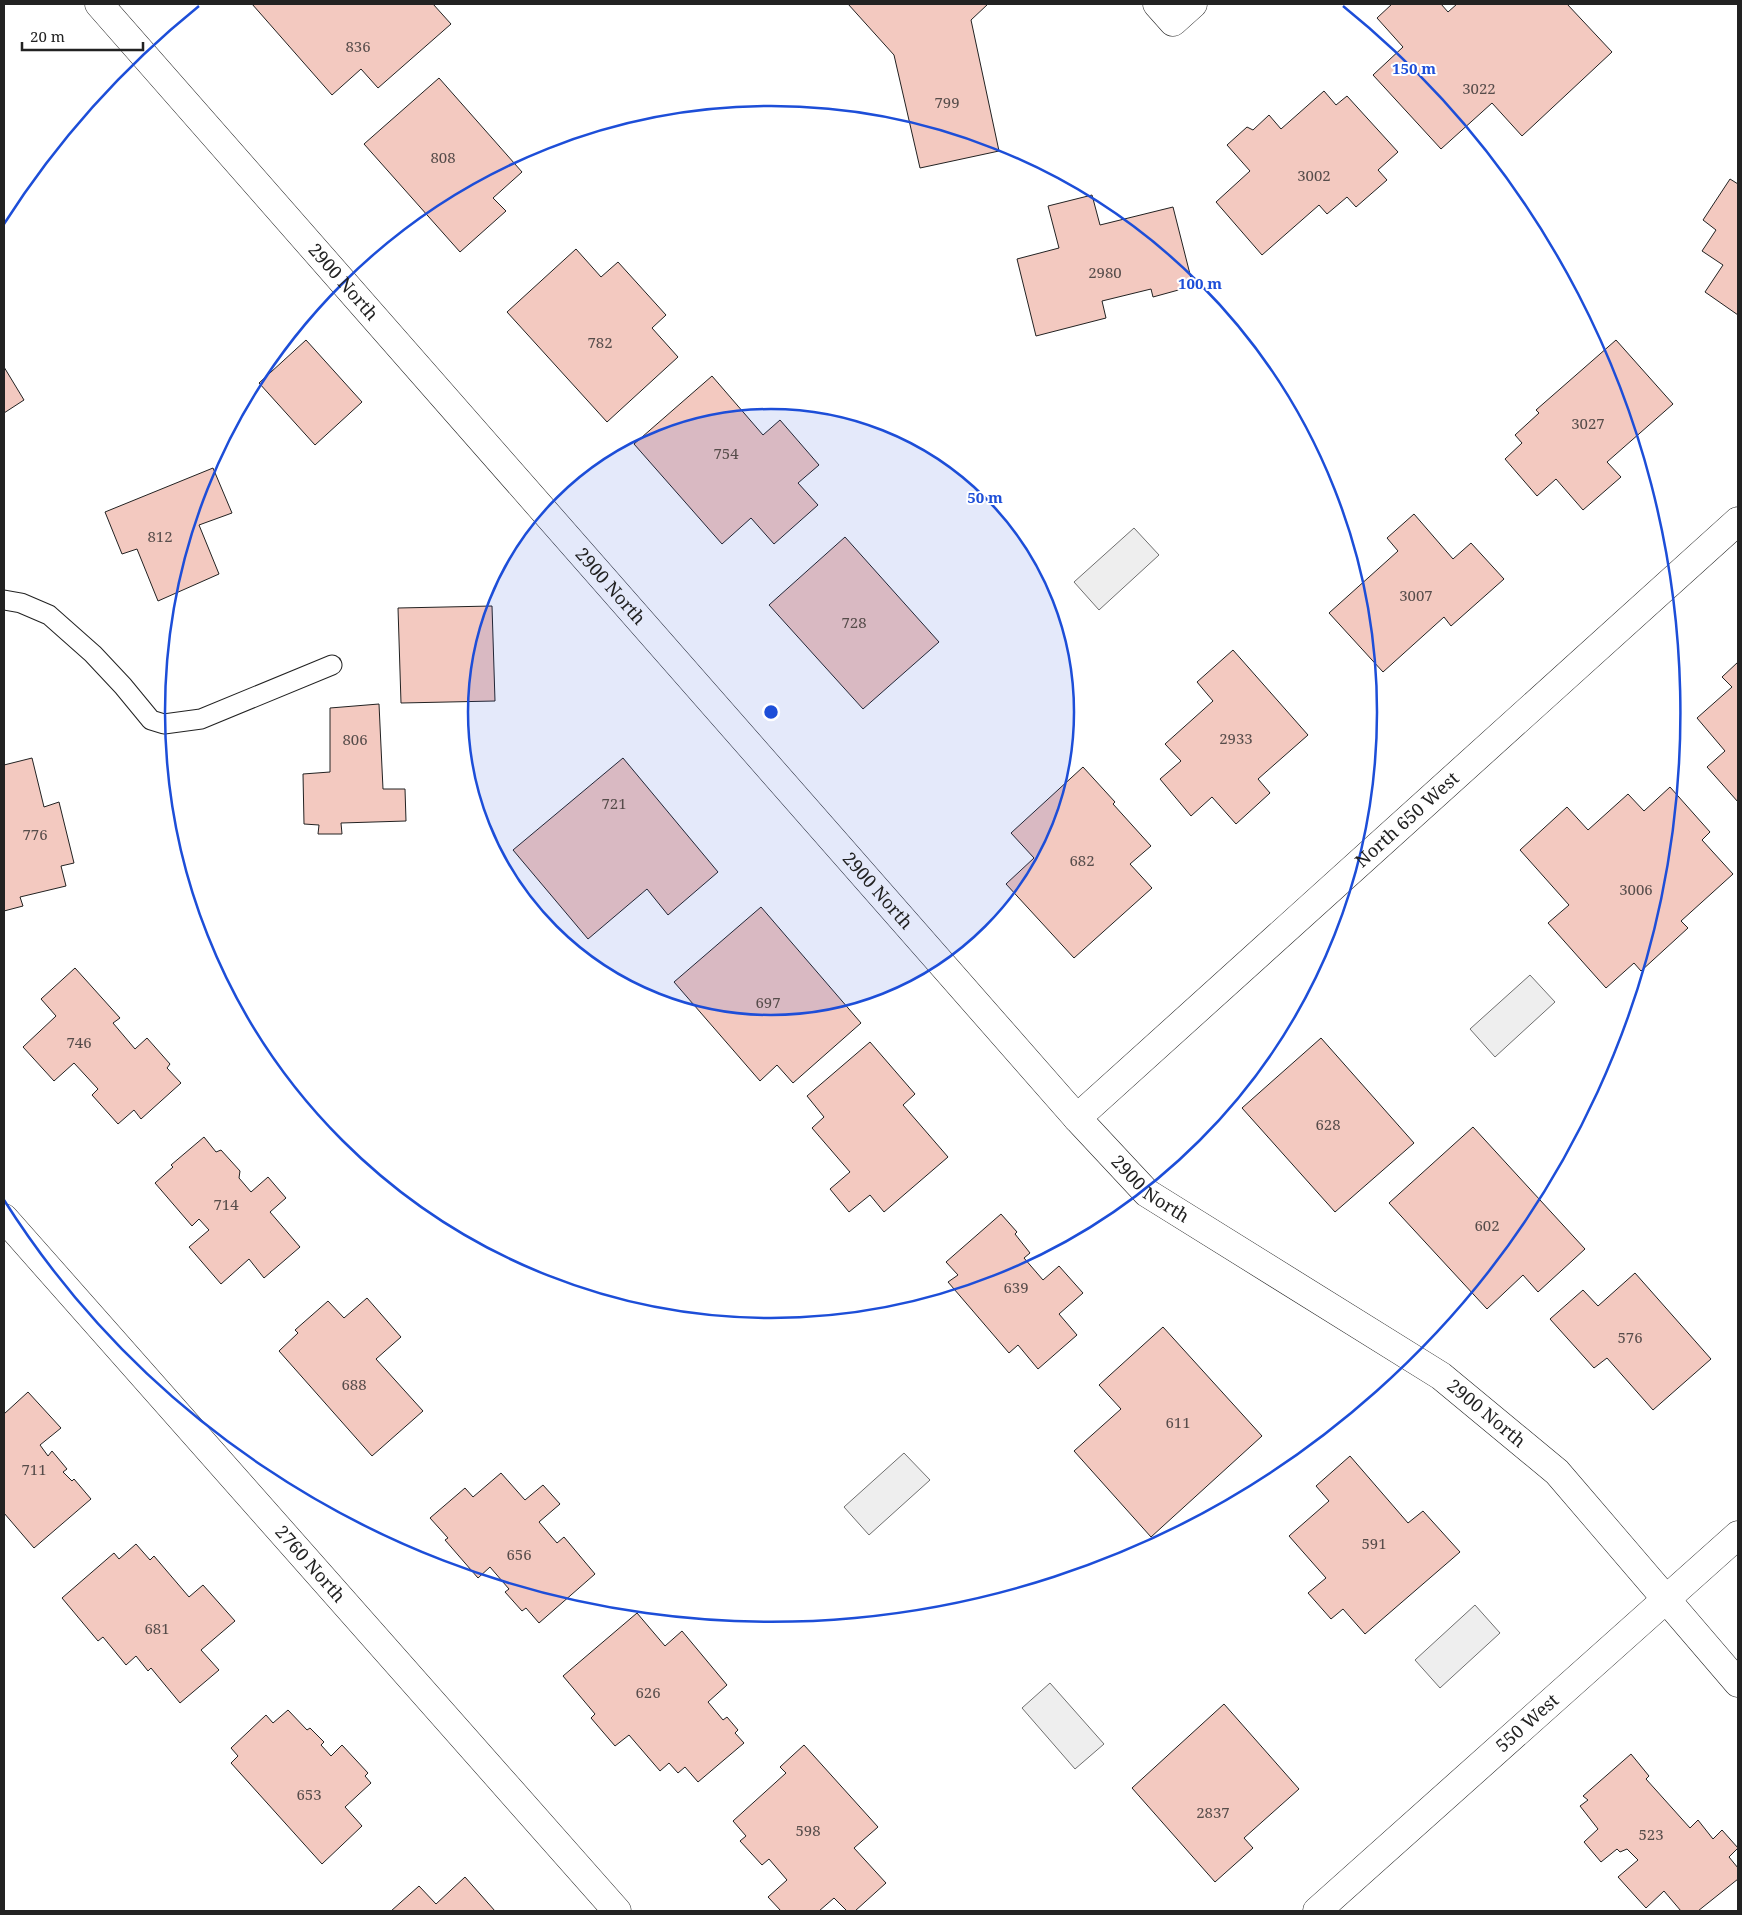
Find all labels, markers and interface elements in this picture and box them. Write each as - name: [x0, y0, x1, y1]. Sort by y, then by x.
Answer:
- scale bar: [22, 20, 144, 52]
- text: 20 m: [30, 26, 65, 46]
- house number: 836: [345, 36, 371, 56]
- text: 150 m: [1392, 58, 1436, 78]
- house number: 3022: [1462, 78, 1496, 98]
- house number: 799: [934, 92, 960, 112]
- house number: 808: [430, 147, 456, 167]
- house number: 3002: [1297, 165, 1331, 185]
- street label: 2900 North: [303, 238, 384, 325]
- house number: 2980: [1088, 262, 1122, 282]
- text: 100 m: [1178, 273, 1222, 293]
- house number: 782: [587, 332, 613, 352]
- house number: 3027: [1571, 413, 1605, 433]
- house number: 754: [713, 443, 739, 463]
- text: 50 m: [967, 487, 1003, 507]
- house number: 812: [147, 526, 173, 546]
- street label: 2900 North: [571, 542, 652, 629]
- house number: 3007: [1399, 585, 1433, 605]
- house number: 728: [841, 612, 867, 632]
- centre of rings: [762, 703, 780, 721]
- house number: 2933: [1219, 728, 1253, 748]
- house number: 806: [342, 729, 368, 749]
- street label: North 650 West: [1350, 766, 1464, 872]
- house number: 721: [601, 793, 627, 813]
- house number: 776: [22, 824, 48, 844]
- street label: 2900 North: [838, 846, 919, 934]
- house number: 682: [1069, 850, 1095, 870]
- house number: 3006: [1619, 879, 1653, 899]
- house number: 697: [755, 992, 781, 1012]
- house number: 746: [66, 1032, 92, 1052]
- house number: 628: [1315, 1114, 1341, 1134]
- street label: 2900 North: [1106, 1149, 1194, 1228]
- house number: 714: [213, 1194, 239, 1214]
- house number: 602: [1474, 1215, 1500, 1235]
- house number: 639: [1003, 1277, 1029, 1297]
- house number: 576: [1617, 1327, 1643, 1347]
- street label: 2900 North: [1443, 1373, 1531, 1452]
- house number: 688: [341, 1374, 367, 1394]
- house number: 611: [1165, 1412, 1191, 1432]
- house number: 711: [21, 1459, 47, 1479]
- street label: 2760 North: [270, 1520, 351, 1607]
- house number: 591: [1361, 1533, 1387, 1553]
- house number: 656: [506, 1544, 532, 1564]
- house number: 681: [144, 1618, 170, 1638]
- house number: 626: [635, 1682, 661, 1702]
- street label: 550 West: [1490, 1688, 1563, 1757]
- house number: 653: [296, 1784, 322, 1804]
- house number: 2837: [1196, 1802, 1230, 1822]
- house number: 598: [795, 1820, 821, 1840]
- house number: 523: [1638, 1824, 1664, 1844]

